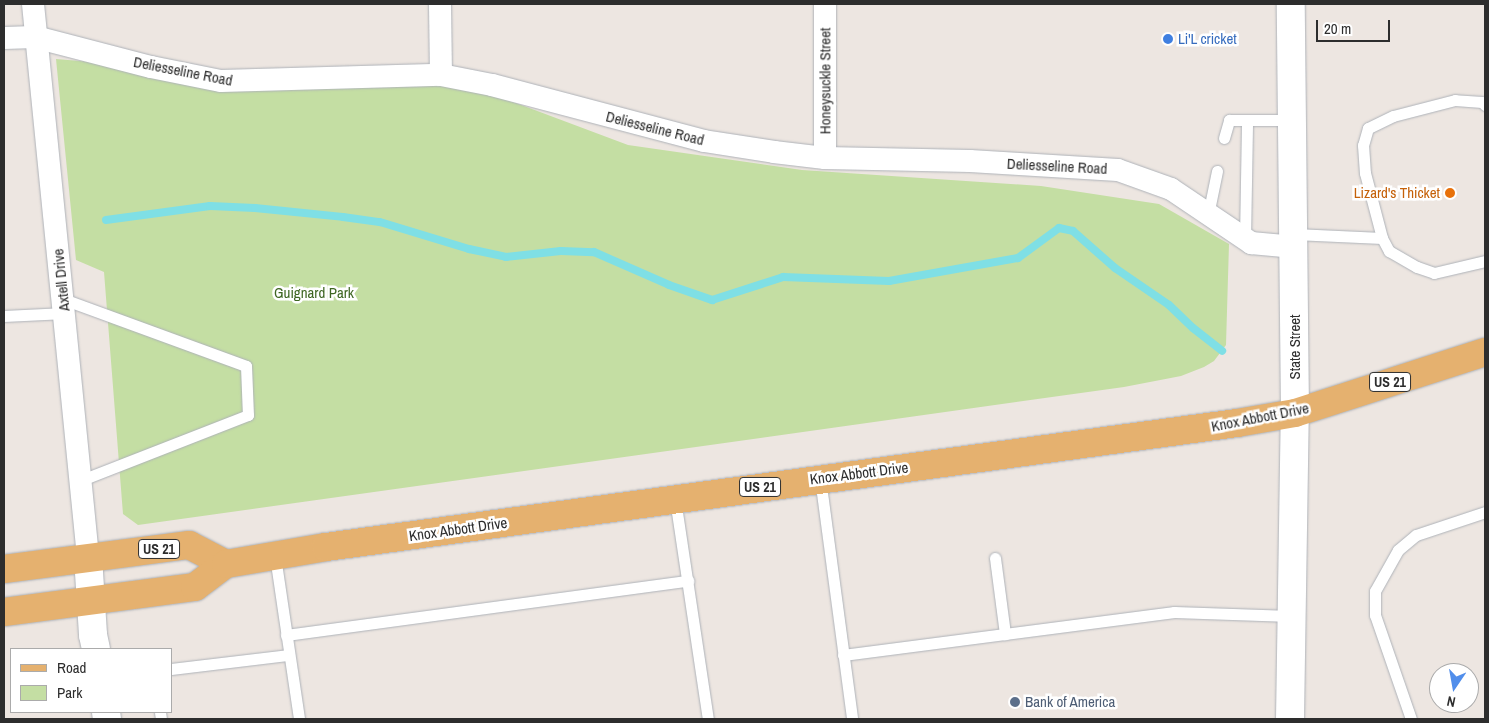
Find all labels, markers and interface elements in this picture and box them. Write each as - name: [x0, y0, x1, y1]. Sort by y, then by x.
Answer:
- scale bar: [1319, 10, 1393, 42]
- text: 20 m: [1324, 18, 1351, 39]
- street label: Honeysuckle Street: [816, 28, 834, 134]
- place label: Li'L cricket: [1178, 30, 1237, 48]
- marker: Li'L cricket: [1162, 33, 1174, 45]
- street label: Deliesseline Road: [132, 53, 234, 89]
- street label: Deliesseline Road: [604, 107, 706, 149]
- street label: Deliesseline Road: [1006, 154, 1108, 178]
- place label: Lizard's Thicket: [1354, 184, 1440, 202]
- marker: Lizard's Thicket: [1444, 187, 1456, 199]
- street label: Axtell Drive: [49, 248, 73, 312]
- park label: Guignard Park: [274, 284, 354, 302]
- street label: State Street: [1286, 315, 1304, 379]
- road number: US 21: [1369, 371, 1411, 394]
- street label: Knox Abbott Drive: [1209, 399, 1311, 435]
- street label: Knox Abbott Drive: [808, 458, 910, 488]
- road number: US 21: [739, 476, 781, 498]
- street label: Knox Abbott Drive: [407, 513, 509, 545]
- road number: US 21: [138, 538, 180, 560]
- legend: [10, 648, 172, 713]
- text: Road: [57, 657, 86, 678]
- north arrow: [1429, 663, 1479, 713]
- text: Park: [57, 682, 82, 703]
- text: N: [1445, 692, 1457, 711]
- place label: Bank of America: [1025, 693, 1116, 711]
- marker: Bank of America: [1009, 696, 1021, 708]

